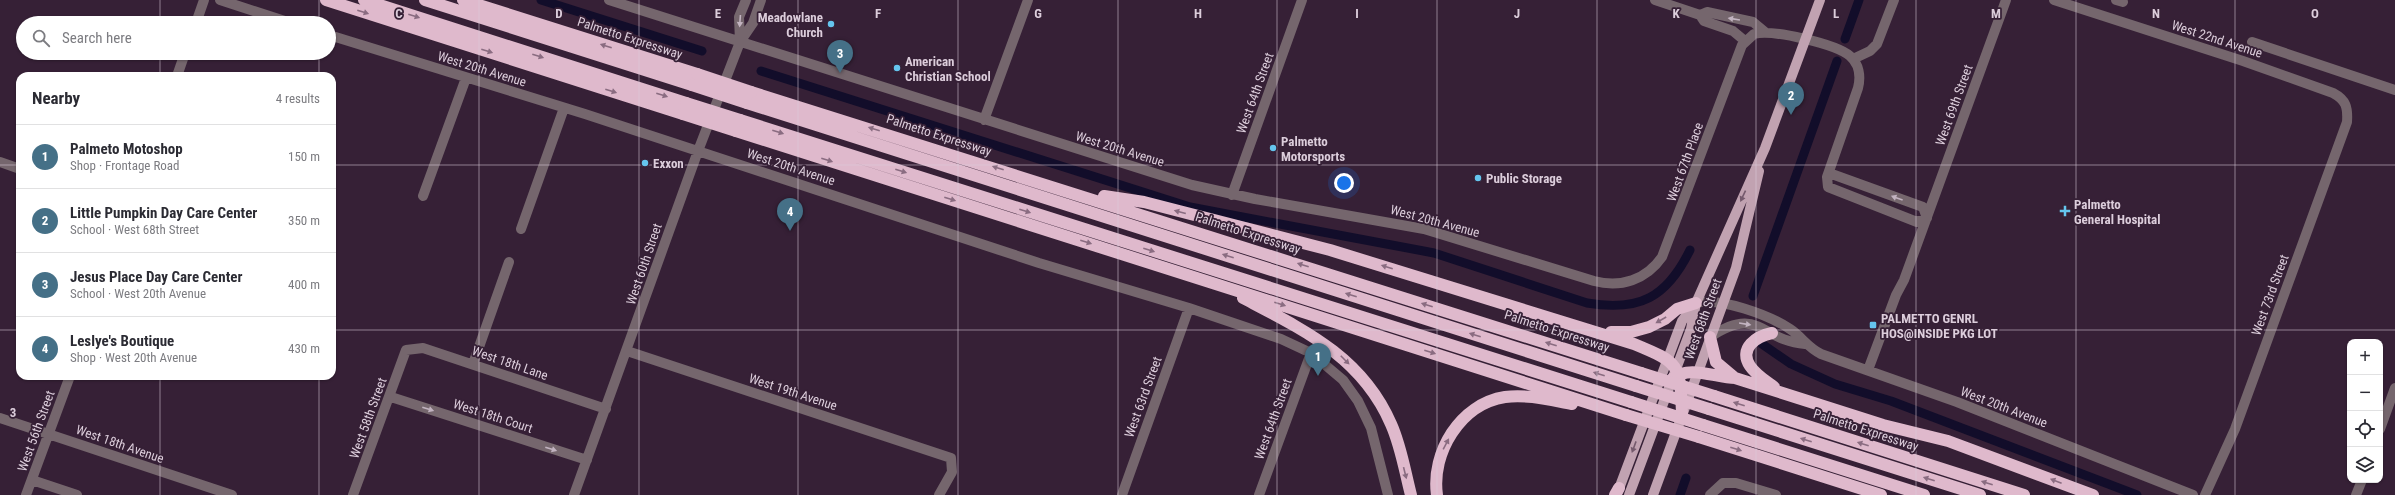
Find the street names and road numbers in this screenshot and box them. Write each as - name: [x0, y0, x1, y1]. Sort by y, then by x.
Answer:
- street label: Palmetto Expressway: [576, 14, 685, 62]
- street label: West 22nd Avenue: [2170, 17, 2264, 61]
- street label: West 20th Avenue: [436, 48, 528, 90]
- street label: West 64th Street: [1233, 50, 1277, 135]
- street label: West 69th Street: [1932, 62, 1976, 147]
- street label: Palmetto Expressway: [885, 111, 994, 159]
- street label: West 67th Place: [1664, 120, 1706, 204]
- street label: West 20th Avenue: [1074, 128, 1166, 170]
- street label: West 20th Avenue: [745, 146, 837, 188]
- street label: West 20th Avenue: [1389, 202, 1481, 240]
- street label: Palmetto Expressway: [1194, 209, 1303, 257]
- street label: West 60th Street: [623, 221, 665, 307]
- street label: West 73rd Street: [2248, 252, 2292, 338]
- street label: West 68th Street: [1681, 276, 1725, 361]
- street label: Palmetto Expressway: [1503, 307, 1612, 355]
- street label: West 18th Lane: [470, 343, 550, 383]
- street label: West 63rd Street: [1121, 354, 1165, 440]
- street label: West 19th Avenue: [747, 371, 839, 413]
- street label: West 58th Street: [346, 375, 390, 460]
- street label: West 64th Street: [1251, 376, 1295, 461]
- street label: West 20th Avenue: [1958, 384, 2050, 430]
- street label: West 56th Street: [14, 388, 58, 473]
- street label: West 18th Court: [451, 396, 535, 436]
- street label: Palmetto Expressway: [1812, 406, 1921, 454]
- street label: West 18th Avenue: [74, 422, 166, 466]

